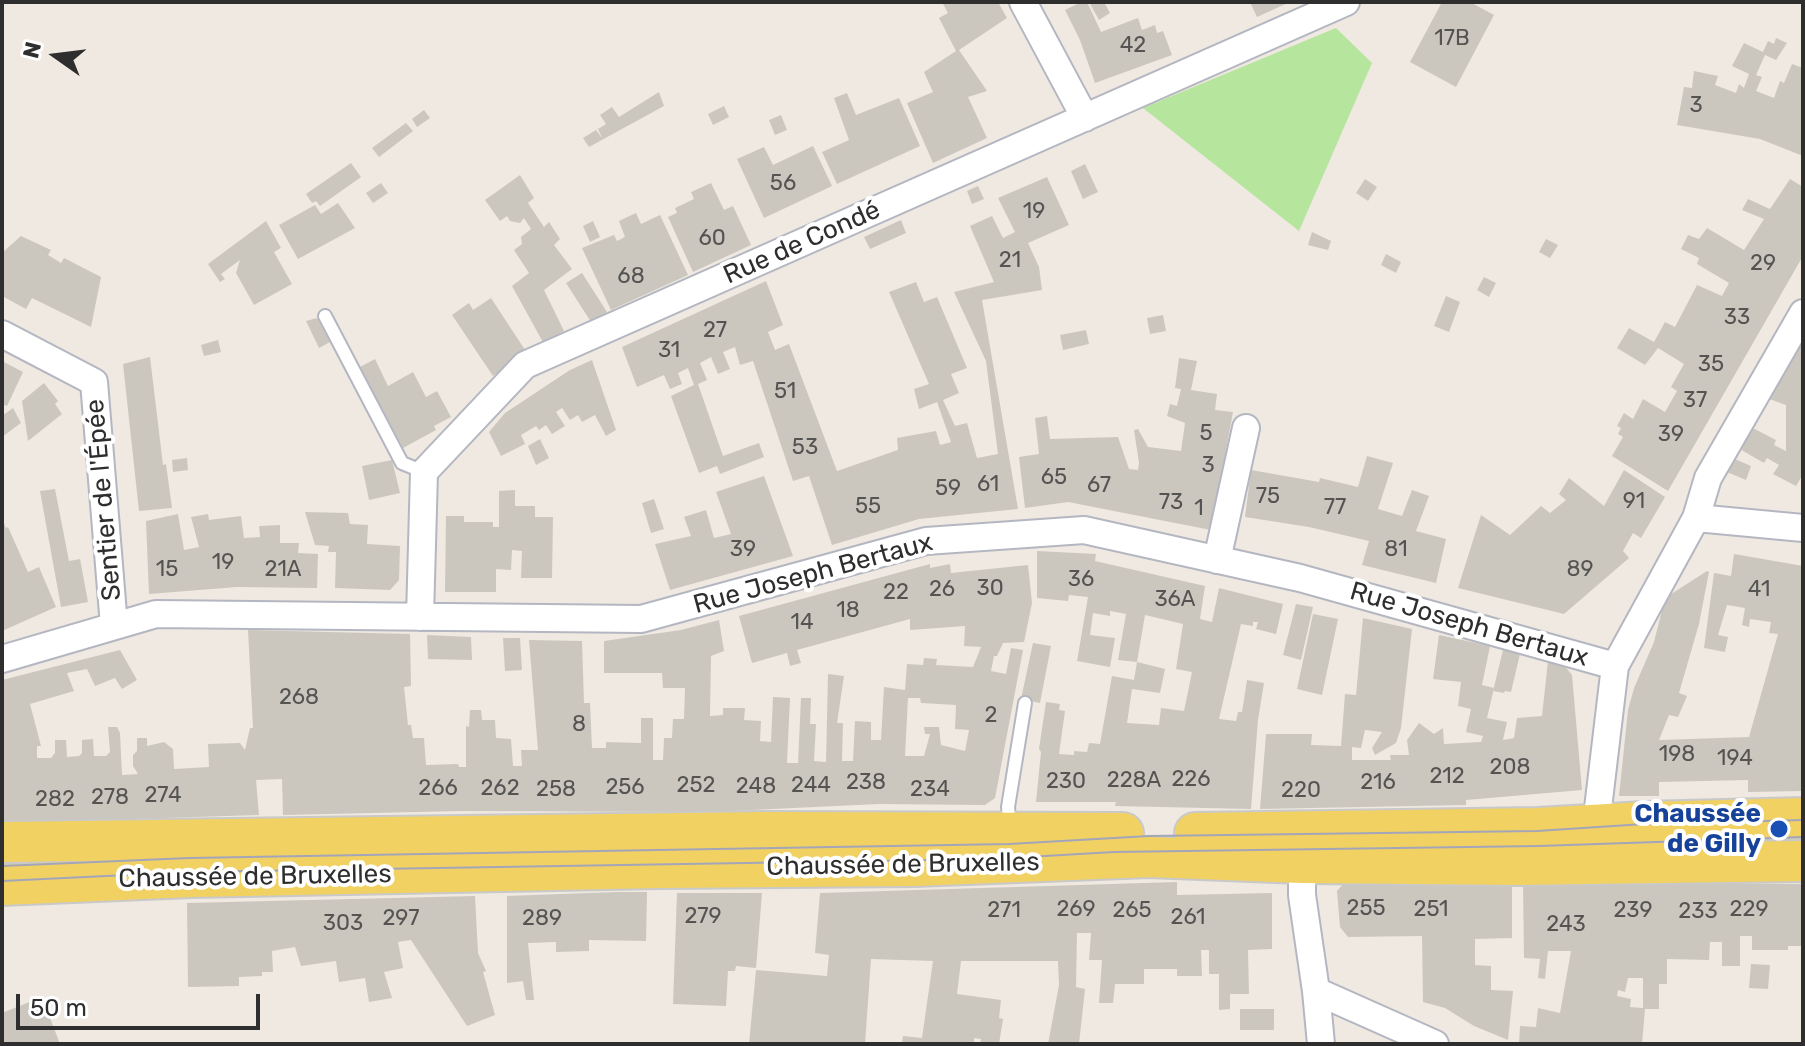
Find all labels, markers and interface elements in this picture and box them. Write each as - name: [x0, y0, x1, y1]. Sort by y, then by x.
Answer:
- north arrow: [16, 16, 96, 96]
- house number: 17B: [1434, 26, 1470, 52]
- house number: 42: [1120, 33, 1146, 59]
- text: N: [17, 39, 47, 61]
- house number: 3: [1689, 93, 1703, 119]
- house number: 56: [770, 171, 796, 197]
- street label: Rue de Condé: [719, 195, 885, 291]
- house number: 19: [1023, 199, 1045, 225]
- house number: 60: [698, 226, 726, 252]
- house number: 21: [999, 248, 1021, 274]
- house number: 29: [1750, 251, 1776, 277]
- house number: 68: [617, 264, 645, 290]
- house number: 33: [1724, 305, 1750, 331]
- house number: 27: [703, 318, 727, 344]
- house number: 31: [658, 338, 680, 364]
- house number: 35: [1698, 352, 1724, 378]
- house number: 51: [774, 379, 796, 405]
- house number: 37: [1683, 388, 1707, 414]
- street label: Sentier de l'Épée: [80, 398, 128, 602]
- house number: 5: [1199, 421, 1213, 447]
- house number: 39: [1658, 422, 1684, 448]
- house number: 53: [792, 435, 818, 461]
- house number: 3: [1201, 453, 1215, 479]
- house number: 65: [1041, 465, 1067, 491]
- house number: 61: [977, 472, 999, 498]
- house number: 67: [1087, 473, 1111, 499]
- house number: 59: [935, 476, 961, 502]
- house number: 75: [1256, 484, 1280, 510]
- house number: 91: [1623, 489, 1645, 515]
- house number: 73: [1159, 490, 1183, 516]
- house number: 55: [855, 494, 881, 520]
- house number: 77: [1324, 495, 1346, 521]
- house number: 1: [1194, 496, 1204, 522]
- street label: Rue Joseph Bertaux: [690, 527, 936, 621]
- house number: 39: [730, 537, 756, 563]
- house number: 81: [1384, 537, 1408, 563]
- house number: 19: [212, 550, 234, 576]
- house number: 15: [156, 557, 178, 583]
- house number: 21A: [264, 557, 302, 583]
- house number: 89: [1566, 557, 1594, 583]
- house number: 36: [1068, 567, 1094, 593]
- house number: 30: [976, 576, 1004, 602]
- street label: Rue Joseph Bertaux: [1346, 576, 1592, 674]
- house number: 26: [929, 577, 955, 603]
- house number: 41: [1748, 577, 1770, 603]
- house number: 22: [883, 580, 909, 606]
- house number: 36A: [1154, 587, 1196, 613]
- house number: 18: [836, 598, 860, 624]
- house number: 14: [790, 610, 814, 636]
- house number: 268: [279, 685, 319, 711]
- house number: 2: [985, 703, 997, 729]
- house number: 8: [572, 712, 586, 738]
- house number: 198: [1659, 742, 1695, 768]
- house number: 194: [1717, 746, 1753, 772]
- house number: 208: [1490, 755, 1530, 781]
- house number: 212: [1429, 764, 1465, 790]
- house number: 226: [1171, 767, 1211, 793]
- house number: 228A: [1107, 768, 1161, 794]
- house number: 230: [1046, 769, 1086, 795]
- house number: 238: [846, 770, 886, 796]
- house number: 216: [1360, 770, 1396, 796]
- house number: 252: [677, 773, 715, 799]
- house number: 244: [791, 773, 831, 799]
- house number: 248: [736, 774, 776, 800]
- house number: 256: [605, 775, 645, 801]
- house number: 266: [418, 776, 458, 802]
- house number: 262: [480, 776, 520, 802]
- house number: 258: [536, 777, 576, 803]
- house number: 234: [910, 777, 950, 803]
- house number: 220: [1281, 778, 1321, 804]
- house number: 274: [144, 783, 182, 809]
- house number: 278: [91, 785, 129, 811]
- house number: 282: [35, 787, 75, 813]
- place label: Chaussée de Gilly: [1634, 798, 1761, 860]
- marker: Chaussée de Gilly: [1768, 818, 1790, 840]
- street label: Chaussée de Bruxelles: [766, 847, 1040, 883]
- street label: Chaussée de Bruxelles: [118, 859, 392, 895]
- house number: 255: [1346, 896, 1386, 922]
- house number: 269: [1056, 897, 1096, 923]
- house number: 251: [1413, 897, 1449, 923]
- house number: 229: [1730, 897, 1768, 923]
- house number: 271: [987, 898, 1021, 924]
- house number: 265: [1112, 898, 1152, 924]
- house number: 239: [1613, 898, 1653, 924]
- house number: 233: [1678, 899, 1718, 925]
- house number: 279: [684, 904, 722, 930]
- house number: 261: [1170, 905, 1206, 931]
- house number: 297: [382, 906, 420, 932]
- house number: 289: [522, 906, 562, 932]
- house number: 303: [323, 911, 363, 937]
- house number: 243: [1546, 912, 1586, 938]
- scale bar: [20, 978, 264, 1028]
- text: 50 m: [30, 994, 87, 1022]

